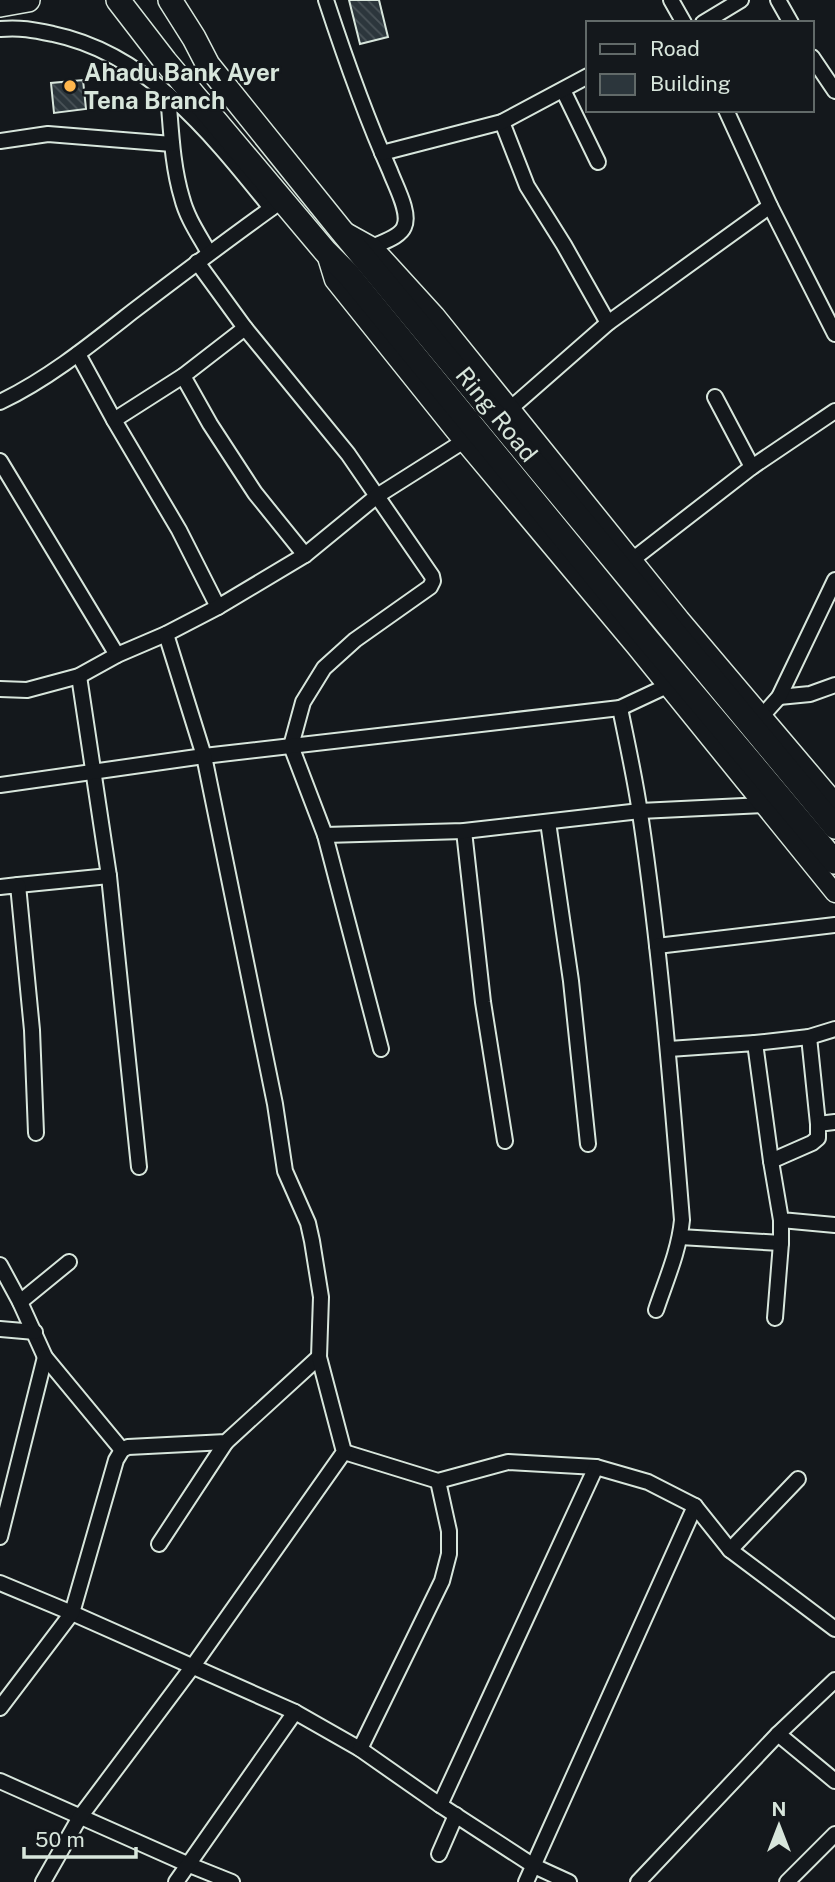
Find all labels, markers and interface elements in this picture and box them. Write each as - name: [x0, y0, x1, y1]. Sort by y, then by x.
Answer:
- legend: [586, 21, 814, 112]
- text: Road: [650, 36, 700, 61]
- place label: Ahadu Bank Ayer Tena Branch: [84, 58, 280, 114]
- text: Building: [650, 71, 731, 96]
- marker: Ahadu Bank Ayer Tena Branch: [62, 78, 78, 94]
- street label: Ring Road: [450, 361, 544, 467]
- north arrow: [744, 1791, 814, 1861]
- text: N: [772, 1798, 786, 1820]
- scale bar: [24, 1815, 136, 1859]
- text: 50 m: [35, 1827, 85, 1852]

